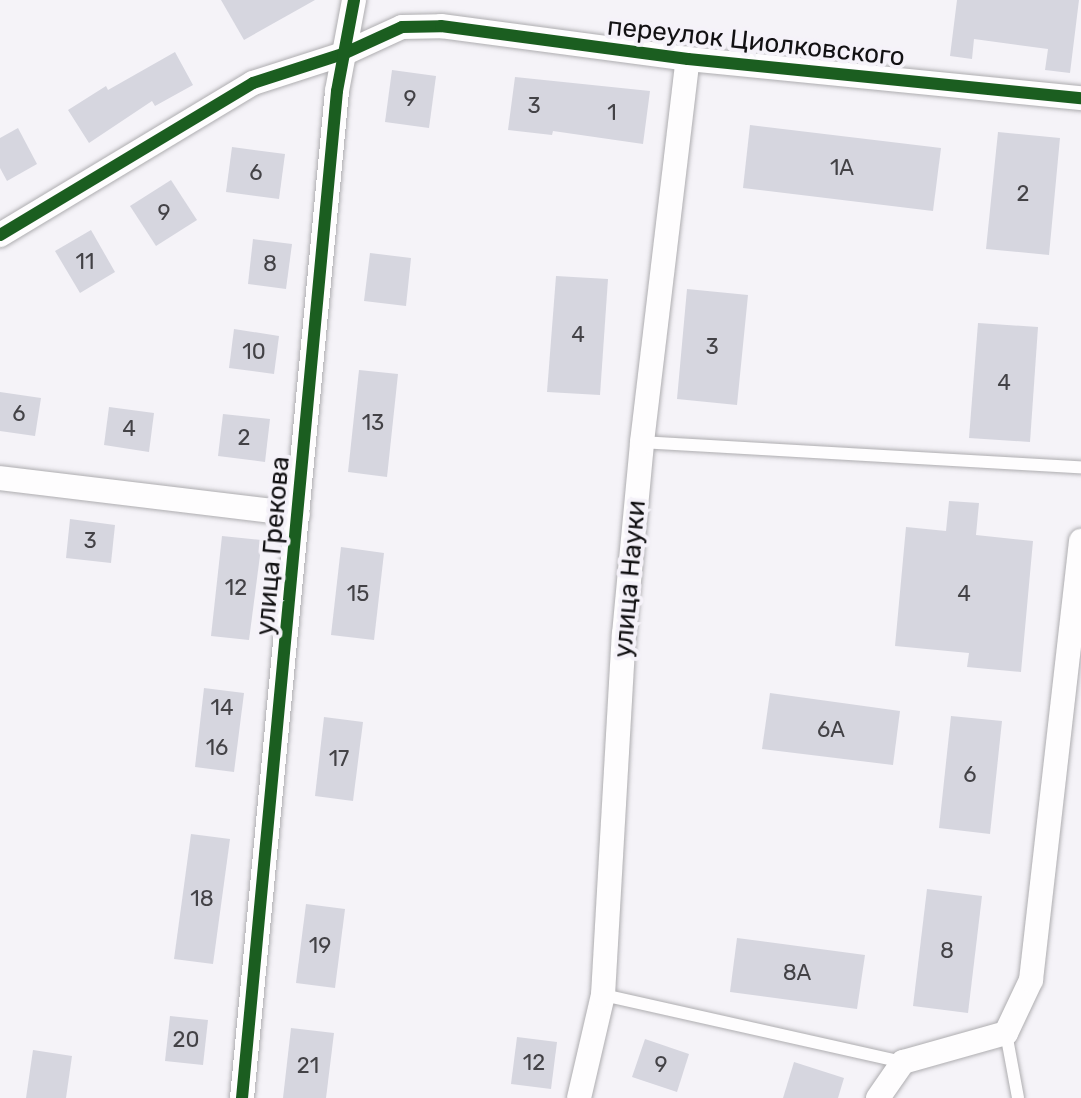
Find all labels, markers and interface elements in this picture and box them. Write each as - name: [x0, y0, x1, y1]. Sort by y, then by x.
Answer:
- street label: переулок Циолковского: [606, 11, 906, 73]
- house number: 9: [403, 86, 417, 112]
- house number: 3: [527, 93, 541, 119]
- house number: 1: [607, 100, 617, 126]
- house number: 1А: [830, 155, 854, 181]
- house number: 6: [249, 160, 263, 186]
- house number: 2: [1017, 181, 1029, 207]
- house number: 9: [157, 200, 171, 226]
- house number: 11: [76, 249, 94, 275]
- house number: 8: [263, 251, 277, 277]
- house number: 4: [571, 322, 585, 348]
- house number: 3: [705, 334, 719, 360]
- house number: 10: [242, 339, 266, 365]
- house number: 4: [997, 370, 1011, 396]
- house number: 6: [12, 401, 26, 427]
- house number: 13: [362, 410, 384, 436]
- house number: 4: [122, 416, 136, 442]
- house number: 2: [238, 425, 250, 451]
- street label: улица Грекова: [250, 455, 296, 637]
- street label: улица Науки: [608, 499, 652, 659]
- house number: 3: [83, 528, 97, 554]
- house number: 12: [225, 575, 247, 601]
- house number: 15: [347, 581, 369, 607]
- house number: 4: [957, 581, 971, 607]
- house number: 14: [210, 695, 234, 721]
- house number: 6А: [817, 717, 845, 743]
- house number: 16: [206, 735, 228, 761]
- house number: 17: [329, 746, 349, 772]
- house number: 6: [963, 762, 977, 788]
- house number: 18: [190, 886, 214, 912]
- house number: 19: [309, 933, 331, 959]
- house number: 8: [940, 938, 954, 964]
- house number: 8А: [783, 960, 811, 986]
- house number: 20: [173, 1027, 199, 1053]
- house number: 12: [523, 1050, 545, 1076]
- house number: 9: [654, 1052, 668, 1078]
- house number: 21: [297, 1053, 319, 1079]

